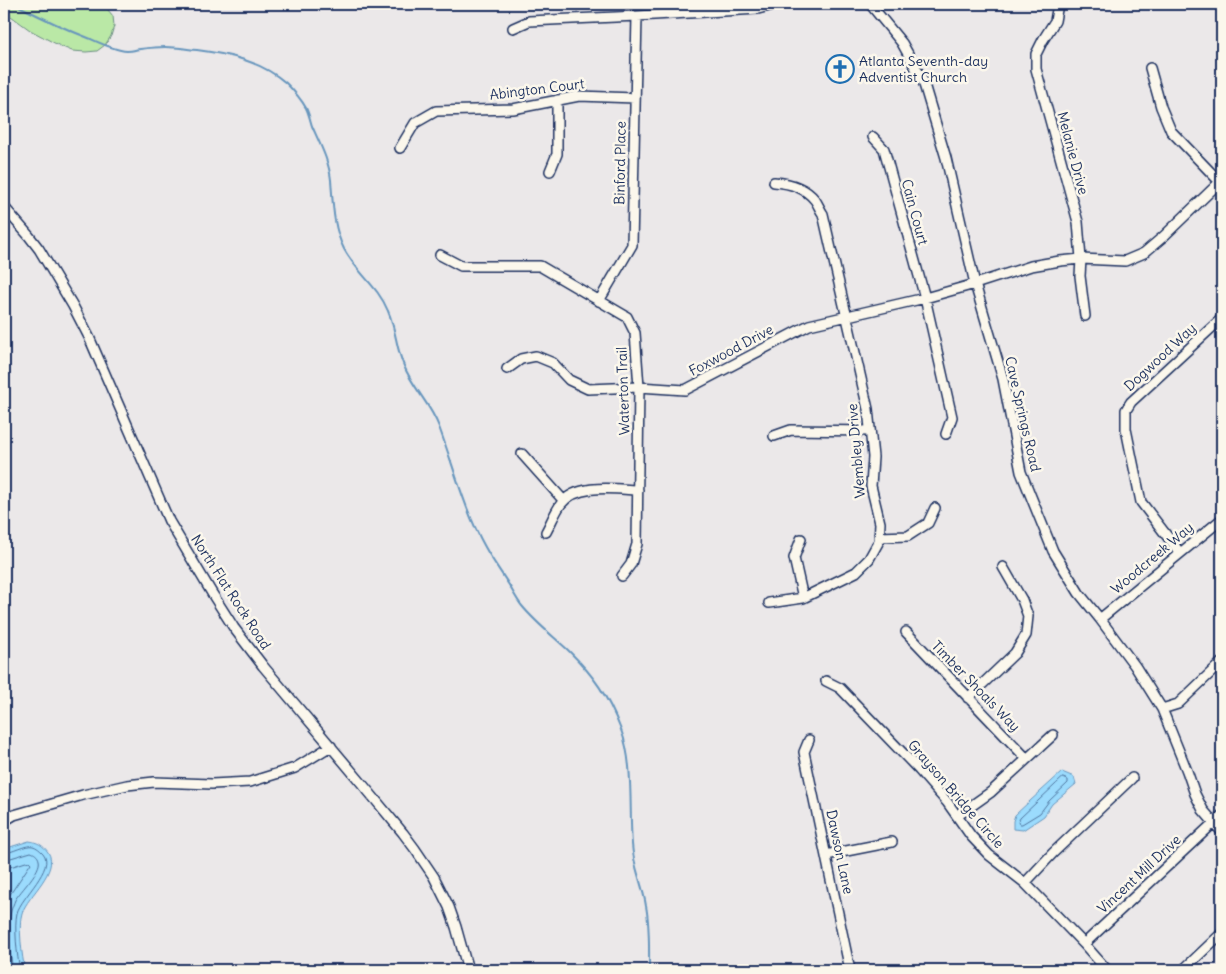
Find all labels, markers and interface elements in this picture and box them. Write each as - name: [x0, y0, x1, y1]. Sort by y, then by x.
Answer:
- place label: Atlanta Seventh-day Adventist Church: [859, 52, 988, 86]
- church icon: Atlanta Seventh-day Adventist Church: [825, 54, 855, 84]
- street label: Abington Court: [489, 74, 586, 104]
- street label: Melanie Drive: [1053, 110, 1093, 196]
- street label: Binford Place: [610, 121, 630, 205]
- street label: Cain Court: [898, 177, 932, 247]
- street label: Dogwood Way: [1120, 319, 1200, 395]
- street label: Foxwood Drive: [686, 320, 776, 380]
- street label: Waterton Trail: [612, 347, 634, 435]
- street label: Cave Springs Road: [1001, 355, 1045, 473]
- street label: Wembley Drive: [843, 403, 869, 499]
- street label: Woodcreek Way: [1107, 518, 1197, 598]
- street label: North Flat Rock Road: [187, 531, 275, 653]
- street label: Timber Shoals Way: [928, 637, 1024, 735]
- street label: Grayson Bridge Circle: [904, 736, 1008, 852]
- street label: Dawson Lane: [822, 808, 858, 896]
- street label: Vincent Mill Drive: [1094, 831, 1184, 917]

